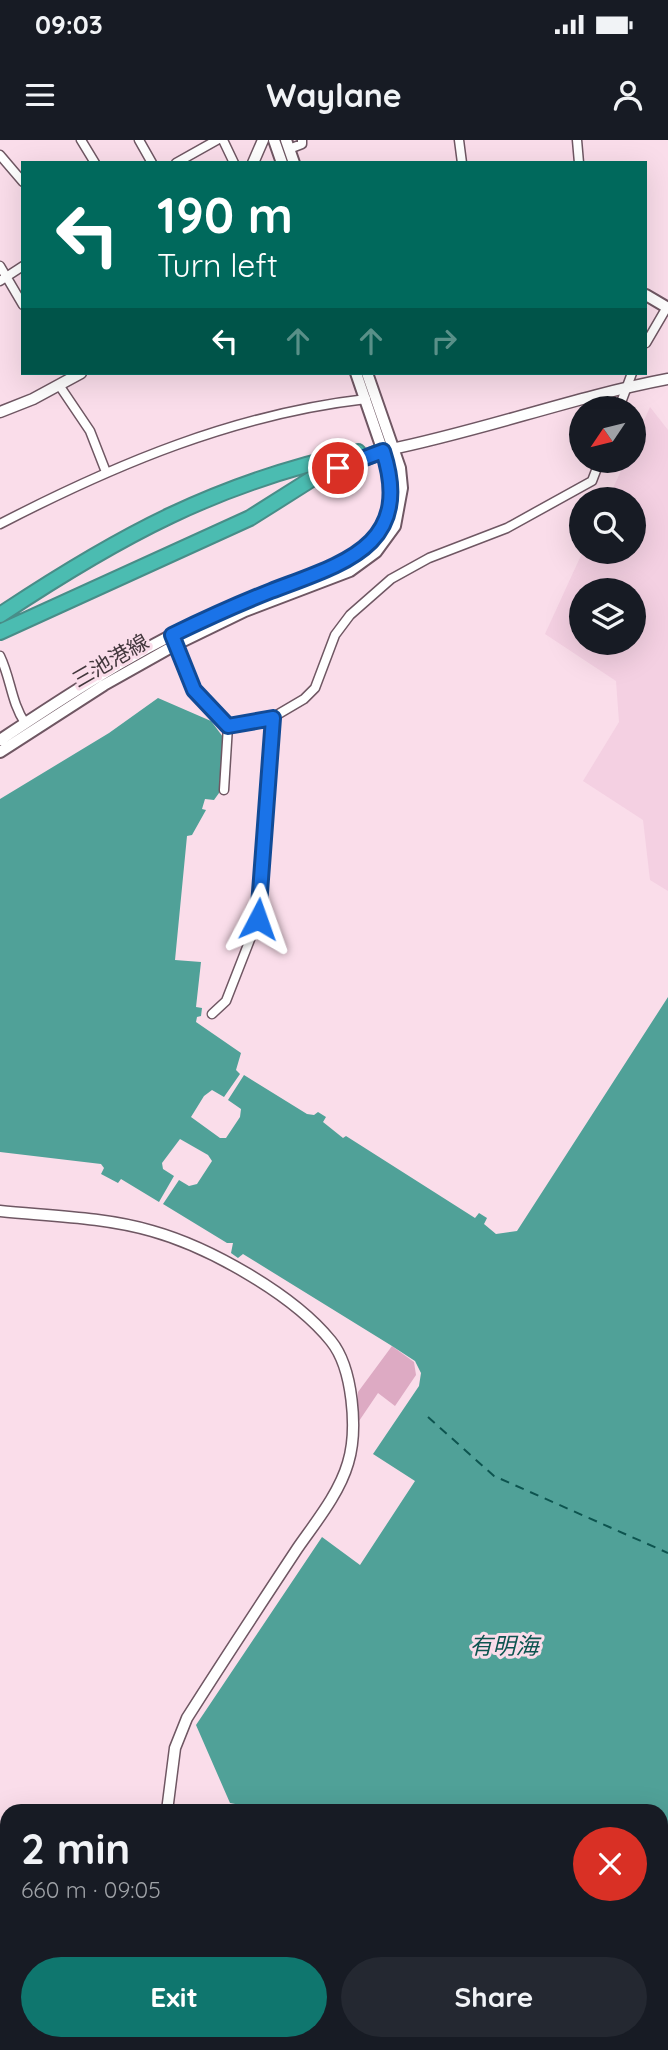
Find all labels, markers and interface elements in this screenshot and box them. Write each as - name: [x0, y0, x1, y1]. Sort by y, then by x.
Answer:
- text: 09:03: [35, 8, 103, 41]
- text: Waylane: [266, 75, 402, 115]
- icon: menu: [21, 76, 59, 114]
- icon: person: [609, 76, 647, 114]
- text: 190 m: [157, 184, 293, 245]
- icon: left: [42, 189, 133, 280]
- text: Turn left: [157, 245, 278, 285]
- icon: left: [206, 322, 244, 360]
- icon: ahead: [279, 322, 317, 360]
- icon: ahead: [352, 322, 390, 360]
- icon: right: [425, 322, 463, 360]
- north arrow: [569, 396, 646, 472]
- map controls: [569, 396, 646, 655]
- pin: [308, 438, 368, 498]
- icon: arrive: [319, 449, 357, 487]
- button: search: [569, 487, 646, 564]
- button: layers: [569, 578, 646, 655]
- street label: 三池港線: [67, 628, 153, 692]
- position arrow: [221, 882, 295, 956]
- water label: 有明海: [470, 1631, 543, 1660]
- text: 2 min: [21, 1822, 130, 1875]
- button: close: [573, 1827, 647, 1901]
- text: 660 m · 09:05: [21, 1875, 161, 1904]
- button: Exit: [21, 1957, 327, 2037]
- button: Share: [341, 1957, 647, 2037]

